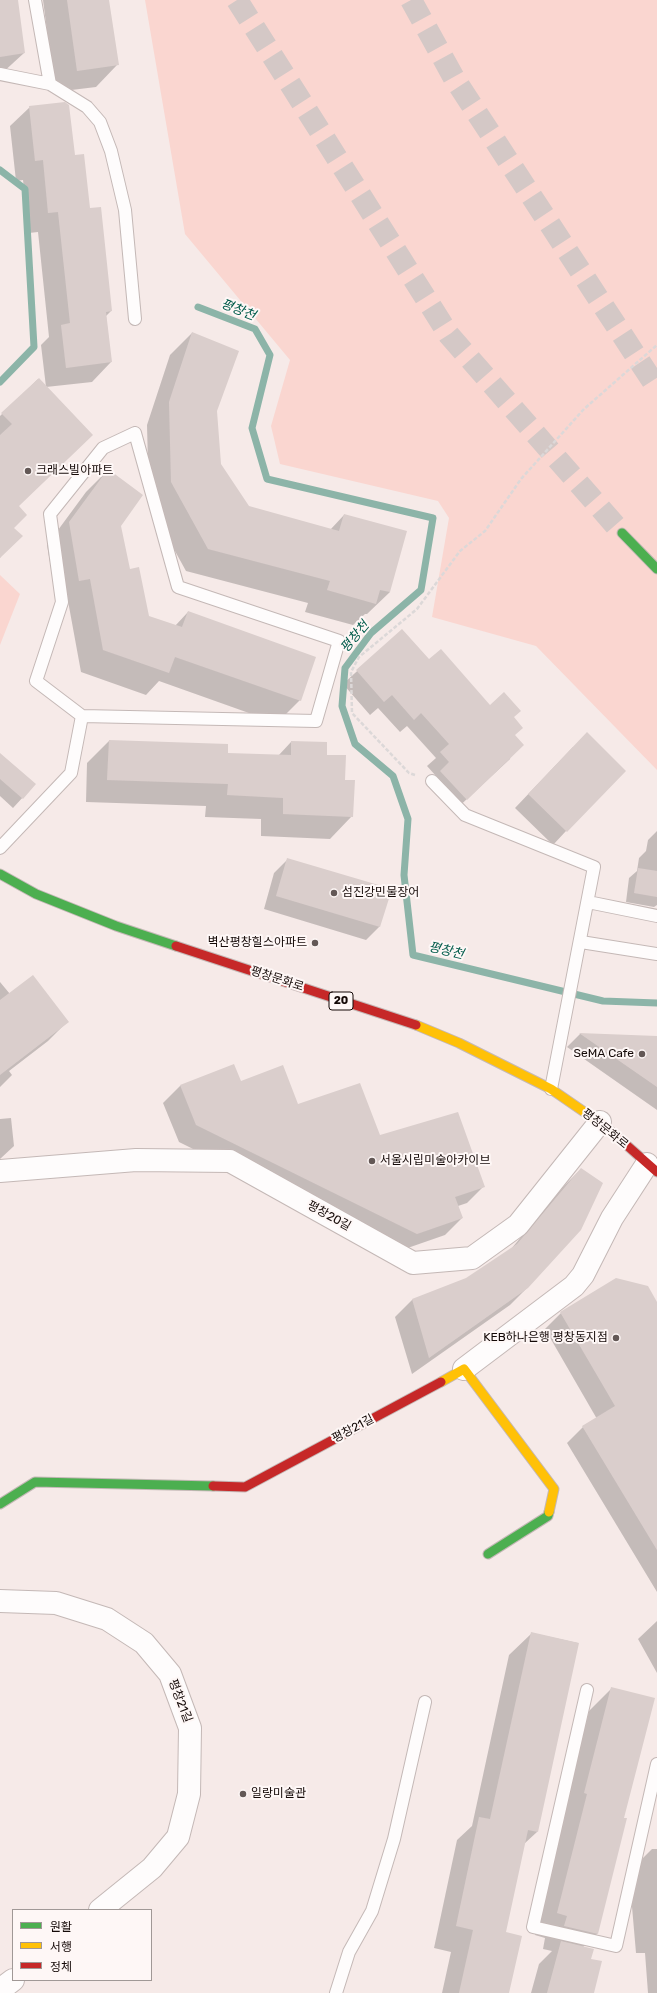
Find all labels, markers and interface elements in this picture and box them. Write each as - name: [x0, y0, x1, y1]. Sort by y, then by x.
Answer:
- water label: 평창천: [218, 296, 258, 324]
- place label: 크래스빌아파트: [36, 464, 113, 478]
- marker: 크래스빌아파트: [23, 466, 33, 476]
- water label: 평창천: [337, 618, 373, 656]
- place label: 섬진강민물장어: [342, 886, 419, 900]
- marker: 섬진강민물장어: [329, 888, 339, 898]
- place label: 벽산평창힐스아파트: [208, 936, 307, 950]
- marker: 벽산평창힐스아파트: [310, 938, 320, 948]
- water label: 평창천: [427, 939, 465, 963]
- street label: 평창문화로: [249, 964, 305, 994]
- road number: 20: [329, 992, 353, 1010]
- place label: SeMA Cafe: [574, 1047, 634, 1061]
- marker: SeMA Cafe: [637, 1049, 647, 1059]
- street label: 평창문화로: [579, 1106, 631, 1152]
- place label: 서울시립미술아카이브: [380, 1154, 490, 1168]
- marker: 서울시립미술아카이브: [367, 1156, 377, 1166]
- street label: 평창20길: [305, 1198, 353, 1234]
- place label: KEB하나은행 평창동지점: [483, 1331, 608, 1345]
- marker: KEB하나은행 평창동지점: [611, 1333, 621, 1343]
- street label: 평창21길: [330, 1412, 376, 1446]
- street label: 평창21길: [165, 1677, 195, 1725]
- place label: 일랑미술관: [251, 1787, 306, 1801]
- marker: 일랑미술관: [238, 1789, 248, 1799]
- legend: [12, 1909, 152, 1981]
- text: 원활: [50, 1920, 72, 1934]
- text: 서행: [50, 1940, 72, 1954]
- text: 정체: [50, 1960, 72, 1974]

